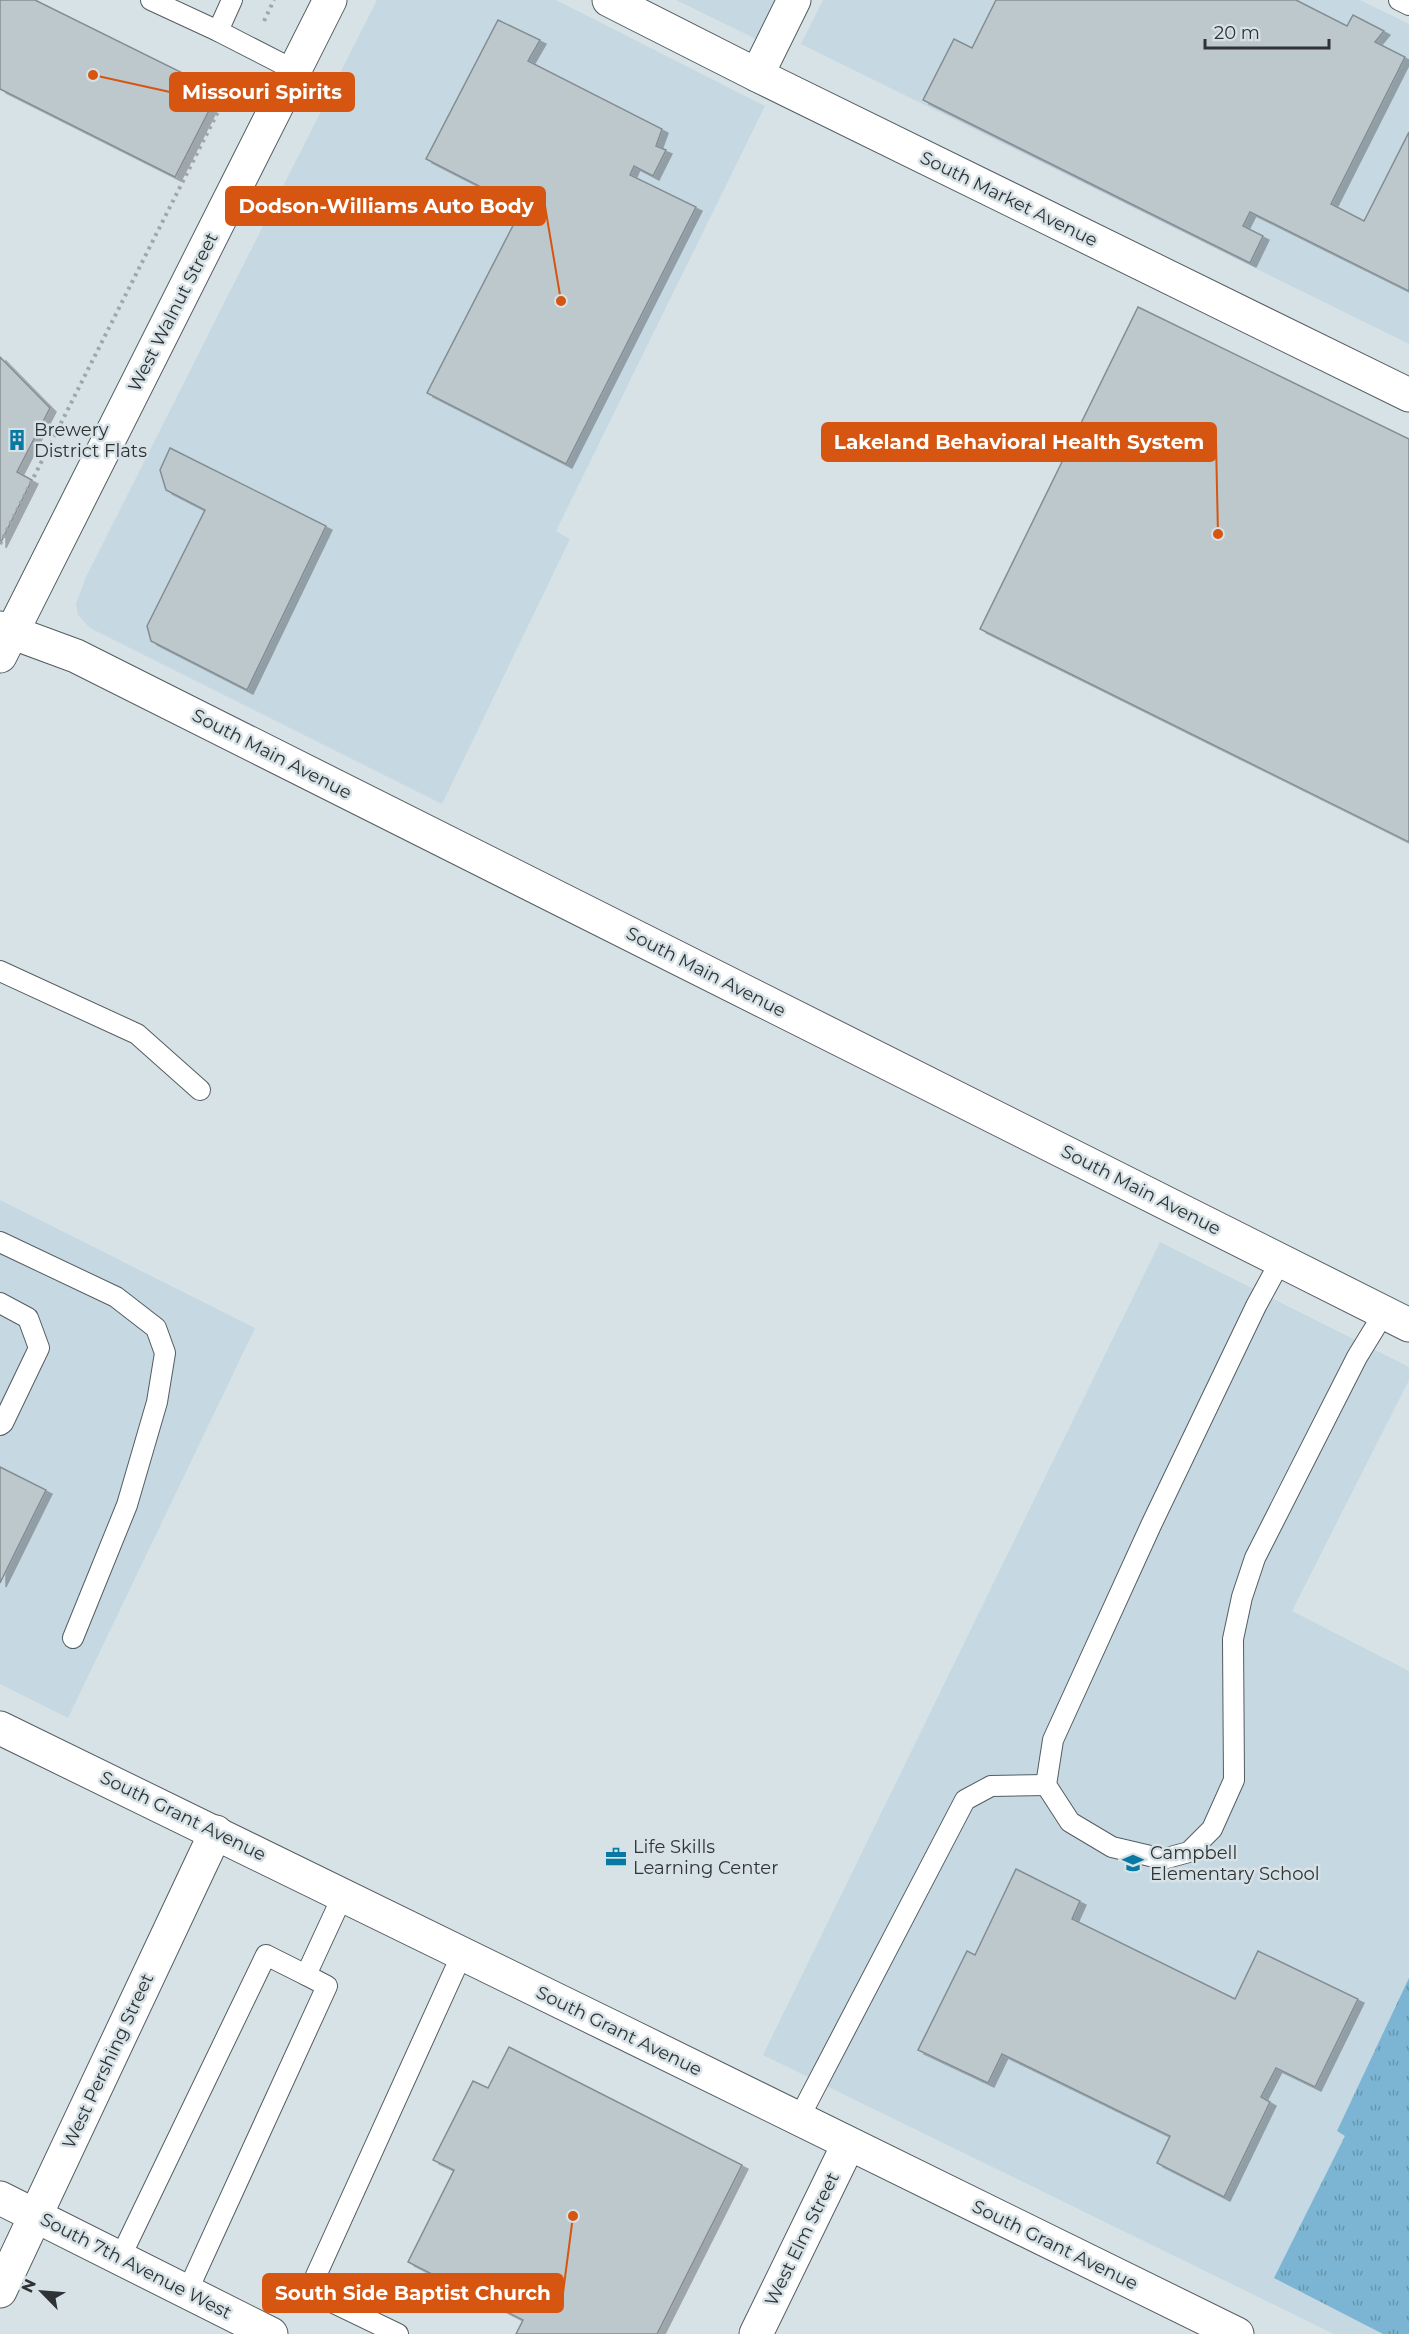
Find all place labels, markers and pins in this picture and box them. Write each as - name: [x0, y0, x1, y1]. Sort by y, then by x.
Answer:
- callout: Missouri Spirits: [170, 73, 354, 111]
- callout: Dodson-Williams Auto Body: [226, 187, 545, 225]
- place label: Brewery District Flats: [34, 419, 147, 462]
- callout: Lakeland Behavioral Health System: [822, 423, 1216, 461]
- building icon: Brewery District Flats: [5, 428, 29, 452]
- place label: Life Skills Learning Center: [633, 1836, 778, 1879]
- place label: Campbell Elementary School: [1150, 1842, 1320, 1885]
- office icon: Life Skills Learning Center: [604, 1845, 628, 1869]
- school or university icon: Campbell Elementary School: [1121, 1851, 1145, 1875]
- callout: South Side Baptist Church: [263, 2274, 563, 2312]

